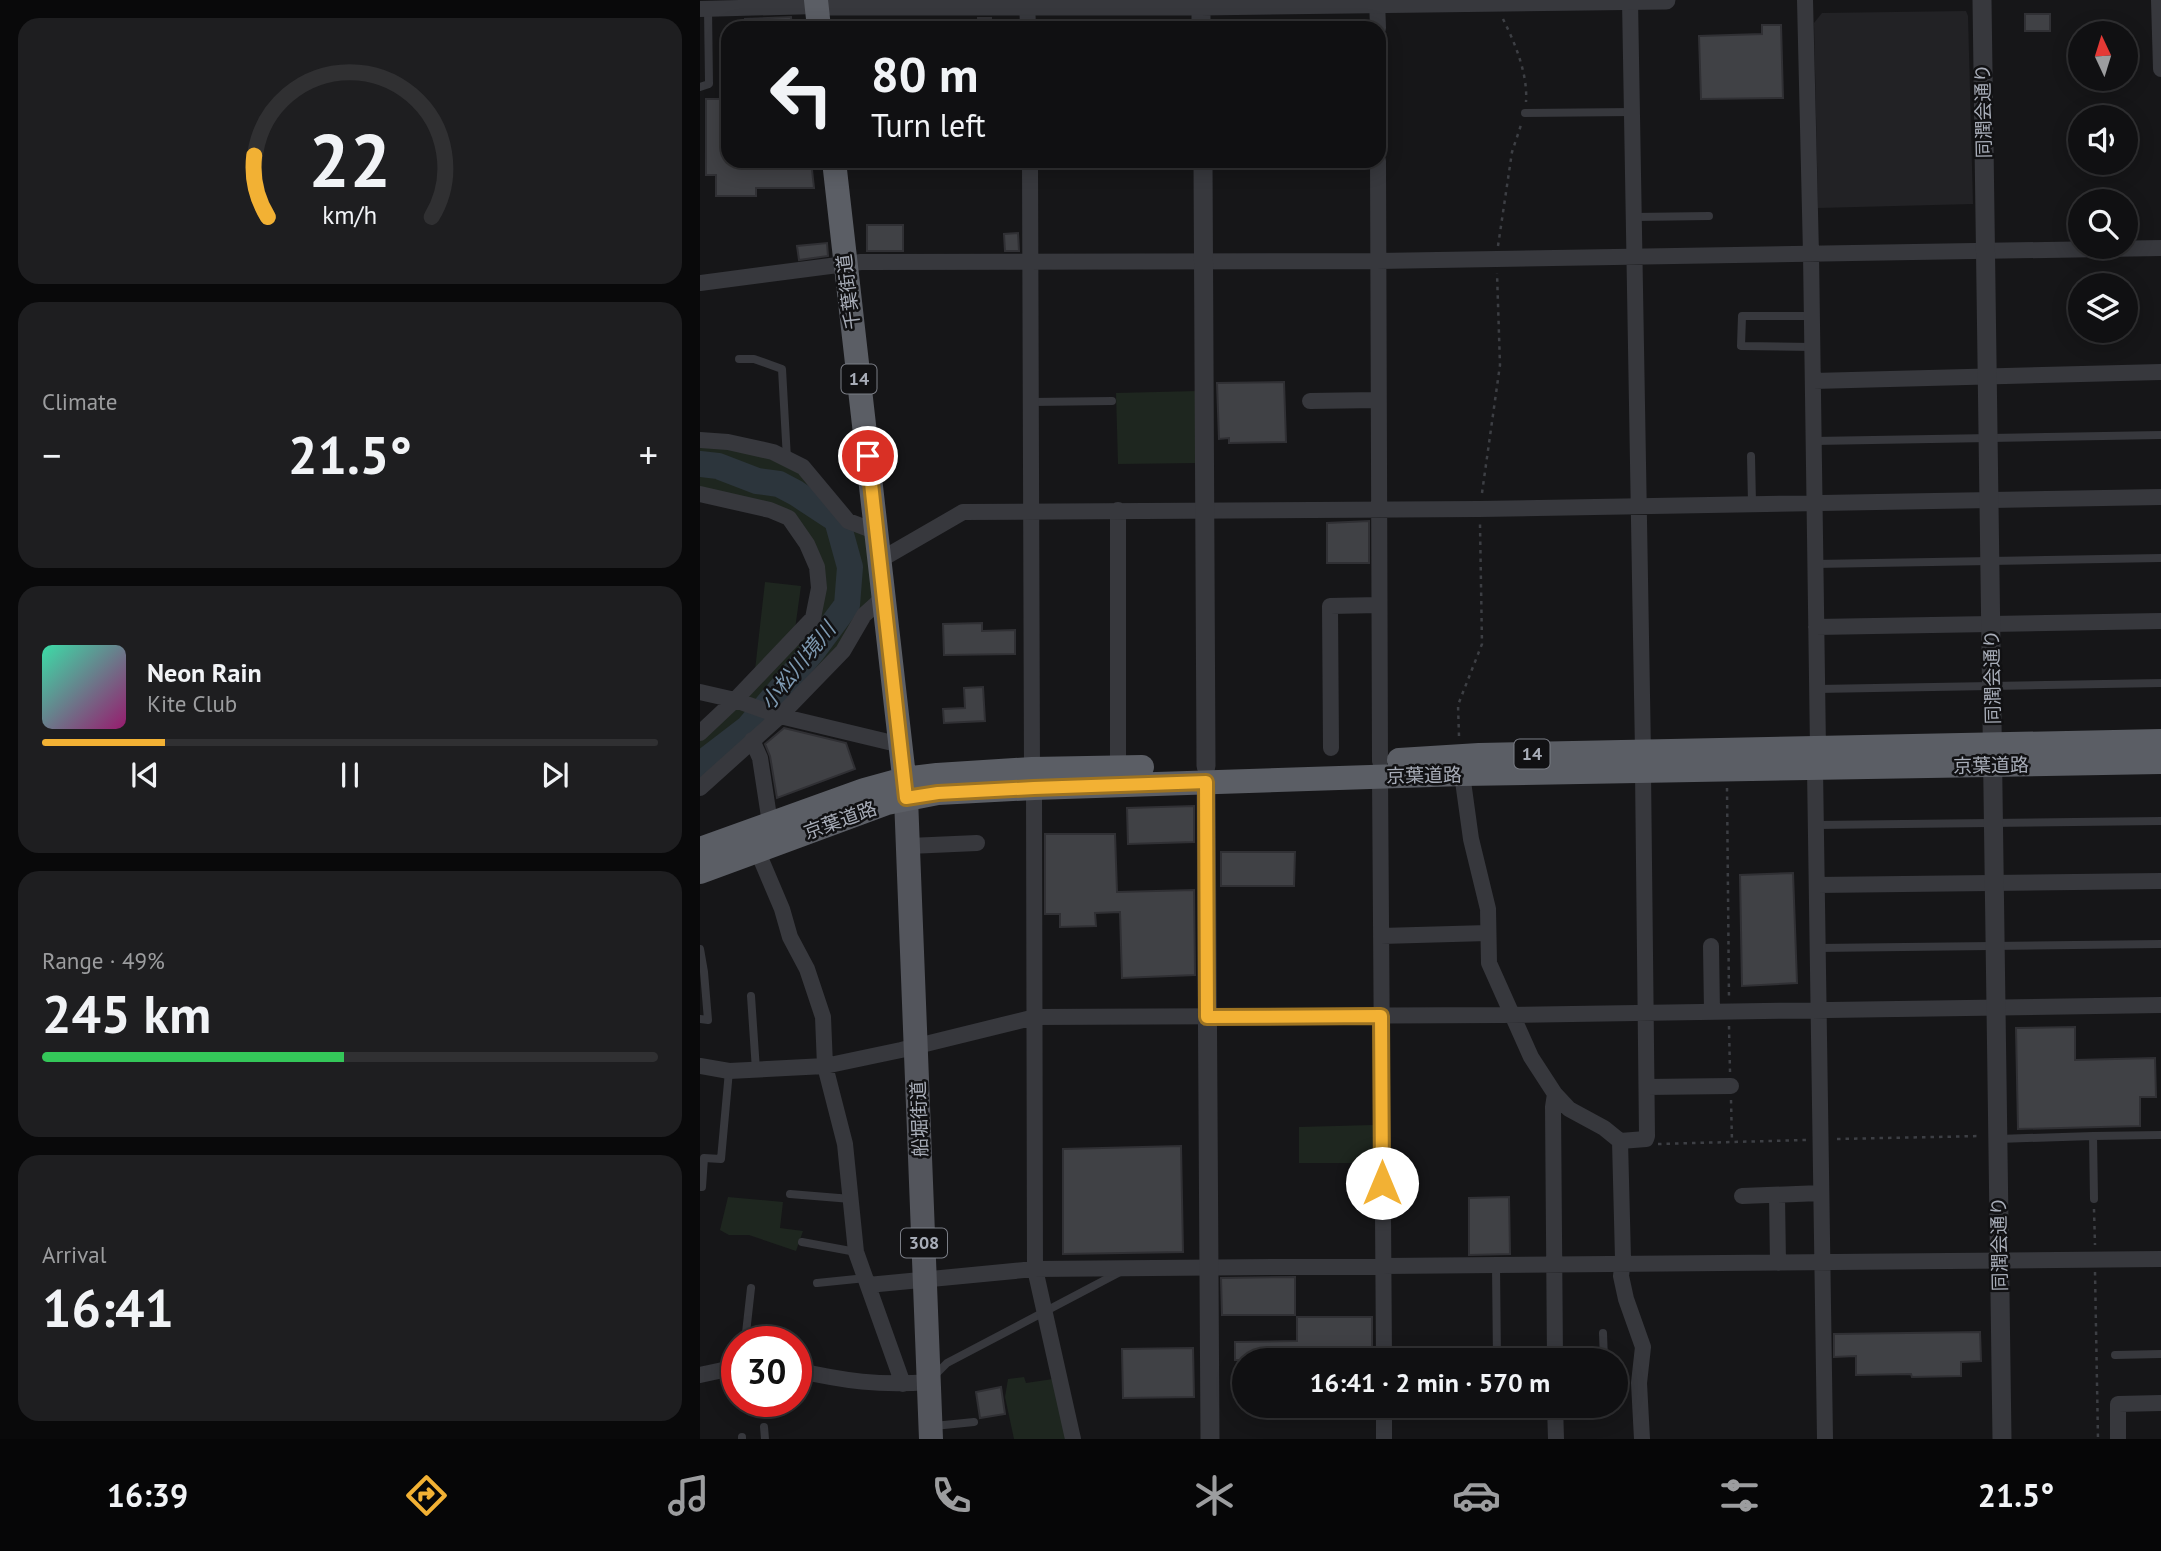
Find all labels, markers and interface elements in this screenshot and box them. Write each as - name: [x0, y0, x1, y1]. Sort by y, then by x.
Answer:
- north arrow: [2068, 21, 2138, 91]
- map controls: [2068, 21, 2138, 343]
- text: 80 m: [871, 42, 978, 106]
- icon: left: [756, 49, 847, 140]
- street label: 同潤会通り: [1970, 63, 1996, 159]
- text: Turn left: [871, 104, 986, 146]
- button: sound: [2068, 105, 2138, 175]
- text: 22: [309, 113, 391, 207]
- button: search: [2068, 189, 2138, 259]
- text: km/h: [323, 199, 377, 231]
- street label: 千葉街道: [831, 253, 865, 331]
- button: layers: [2068, 273, 2138, 343]
- road number: 14: [842, 365, 876, 394]
- text: Climate: [42, 387, 117, 416]
- text: 21.5°: [288, 421, 412, 488]
- pin: [838, 426, 898, 486]
- text: −: [42, 430, 61, 479]
- text: +: [639, 430, 658, 479]
- icon: arrive: [849, 437, 887, 475]
- water label: 小松川境川: [754, 615, 842, 715]
- street label: 同潤会通り: [1979, 629, 2005, 725]
- text: Neon Rain: [147, 656, 262, 689]
- text: Kite Club: [147, 689, 237, 718]
- road number: 14: [1514, 740, 1550, 768]
- street label: 京葉道路: [1953, 752, 2029, 778]
- icon: previous: [126, 756, 164, 794]
- icon: pause: [331, 756, 369, 794]
- icon: next: [536, 756, 574, 794]
- street label: 京葉道路: [1386, 762, 1462, 788]
- street label: 京葉道路: [800, 796, 880, 844]
- text: Range · 49%: [42, 946, 165, 975]
- text: 245 km: [42, 980, 211, 1047]
- street label: 船堀街道: [906, 1081, 932, 1157]
- position arrow: [1345, 1146, 1419, 1220]
- street label: 同潤会通り: [1986, 1196, 2012, 1292]
- road number: 308: [901, 1228, 947, 1258]
- text: Arrival: [42, 1240, 106, 1269]
- text: 16:41: [42, 1274, 174, 1341]
- speed limit sign: 30: [721, 1326, 812, 1417]
- text: 16:41 · 2 min · 570 m: [1310, 1366, 1550, 1399]
- icon: directions: [402, 1471, 451, 1520]
- icon: music: [664, 1471, 713, 1520]
- icon: phone: [927, 1471, 976, 1520]
- icon: climate: [1190, 1471, 1239, 1520]
- icon: car: [1452, 1471, 1501, 1520]
- icon: filters: [1715, 1471, 1764, 1520]
- text: 16:39: [107, 1474, 188, 1516]
- text: 21.5°: [1978, 1474, 2054, 1516]

